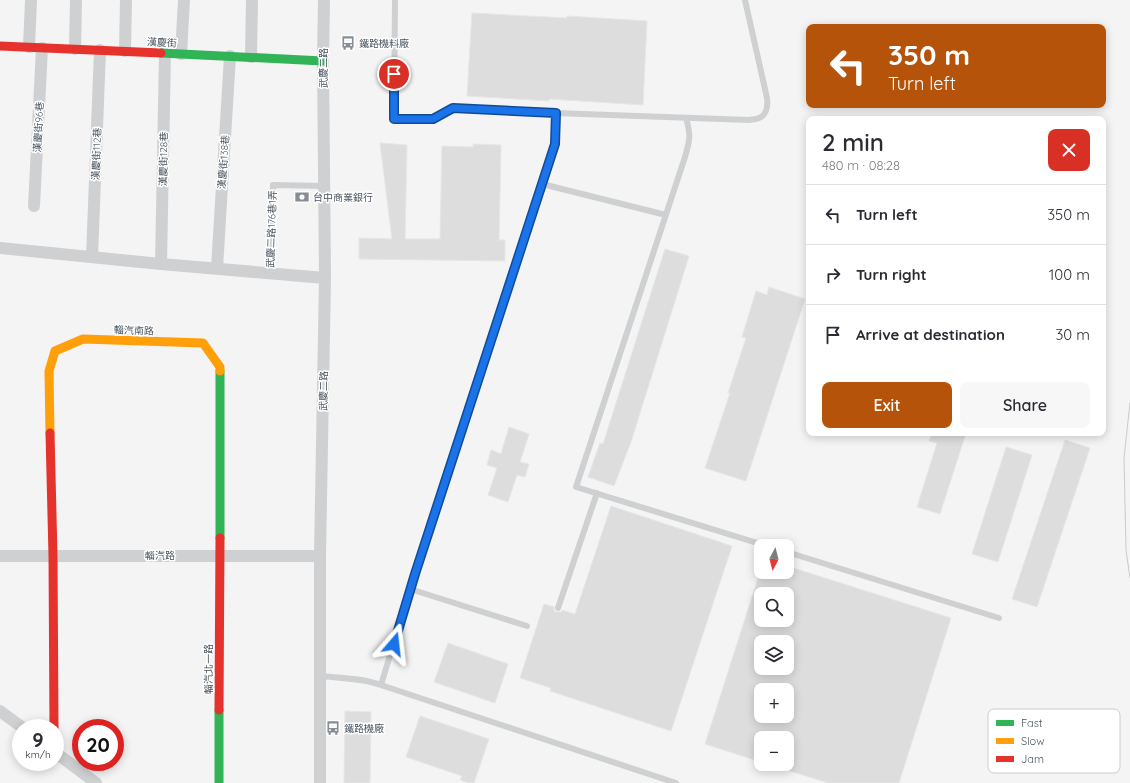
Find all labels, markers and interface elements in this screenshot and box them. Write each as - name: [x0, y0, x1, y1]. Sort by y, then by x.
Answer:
- street label: 漢慶街: [147, 35, 177, 50]
- bus stop icon: 鐵路機料廠: [340, 35, 356, 51]
- place label: 鐵路機料廠: [359, 37, 409, 50]
- text: 350 m: [888, 37, 970, 72]
- icon: left: [822, 40, 874, 92]
- street label: 武慶二路: [317, 48, 330, 88]
- pin: [377, 57, 411, 91]
- icon: arrive: [383, 63, 405, 85]
- text: Turn left: [888, 72, 956, 95]
- street label: 漢慶街96巷: [31, 101, 46, 153]
- street label: 漢慶街112巷: [89, 127, 104, 181]
- text: 2 min: [822, 127, 884, 157]
- button: close: [1048, 129, 1090, 171]
- street label: 漢慶街128巷: [157, 132, 170, 186]
- street label: 漢慶街138巷: [215, 134, 232, 190]
- text: 480 m · 08:28: [822, 157, 900, 173]
- bank icon: 台中商業銀行: [294, 189, 310, 205]
- street label: 武慶二路176巷1弄: [264, 190, 279, 268]
- place label: 台中商業銀行: [313, 191, 373, 204]
- icon: left: [822, 204, 844, 226]
- text: Turn left: [856, 205, 918, 224]
- text: 350 m: [1047, 205, 1090, 224]
- icon: right: [822, 264, 844, 286]
- text: Turn right: [856, 265, 927, 284]
- text: 100 m: [1049, 265, 1090, 284]
- street label: 輜汽南路: [114, 323, 154, 338]
- icon: arrive: [822, 324, 844, 346]
- text: Arrive at destination: [856, 325, 1005, 344]
- text: 30 m: [1055, 325, 1090, 344]
- street label: 武慶二路: [317, 371, 330, 411]
- button: Exit: [822, 382, 952, 428]
- button: Share: [960, 382, 1090, 428]
- north arrow: [754, 539, 794, 579]
- map controls: [754, 539, 794, 771]
- street label: 輜汽路: [145, 549, 175, 562]
- button: search: [754, 587, 794, 627]
- position arrow: [373, 623, 415, 665]
- button: layers: [754, 635, 794, 675]
- street label: 輜汽北一路: [202, 644, 215, 694]
- button: +: [754, 683, 794, 723]
- legend: [988, 709, 1120, 773]
- text: Fast: [1021, 716, 1043, 730]
- speed limit sign: 20: [72, 719, 124, 771]
- bus stop icon: 鐵路機廠: [325, 720, 341, 736]
- place label: 鐵路機廠: [344, 722, 384, 735]
- text: 9: [32, 727, 44, 752]
- button: −: [754, 731, 794, 771]
- text: Slow: [1021, 734, 1045, 748]
- text: km/h: [25, 748, 51, 761]
- text: Jam: [1021, 752, 1044, 766]

